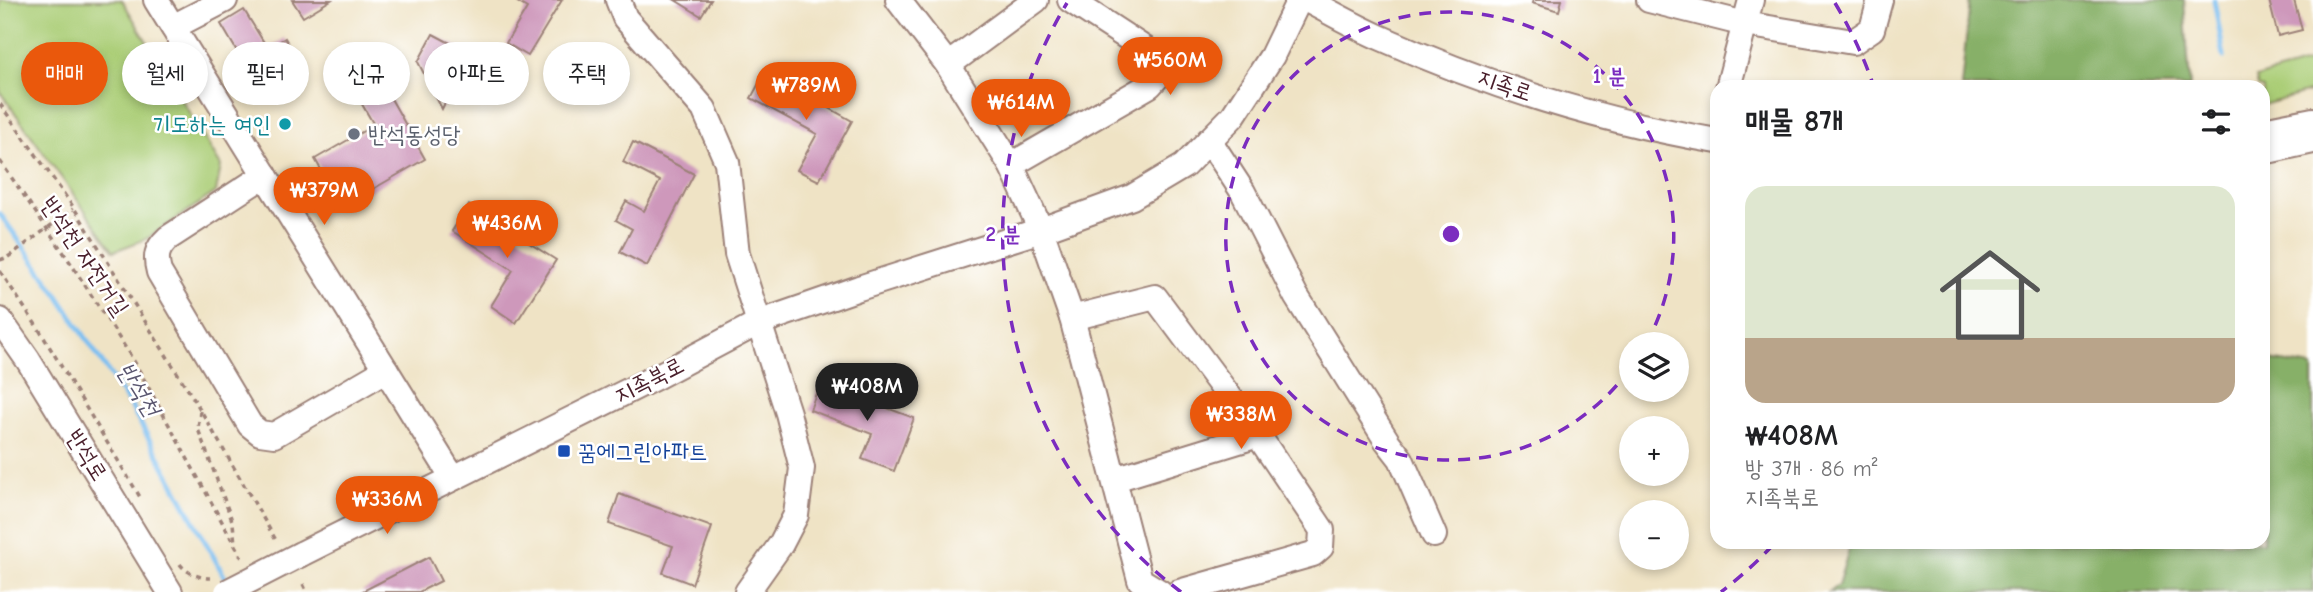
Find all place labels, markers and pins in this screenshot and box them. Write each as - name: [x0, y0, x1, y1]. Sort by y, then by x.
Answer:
- pin: ₩560M: [1121, 38, 1219, 97]
- pin: ₩789M: [757, 62, 855, 122]
- pin: ₩614M: [972, 80, 1070, 139]
- place label: 기도하는 여인: [152, 111, 271, 138]
- marker: 기도하는 여인: [277, 116, 293, 132]
- place label: 반석동성당: [368, 121, 461, 148]
- marker: 반석동성당: [346, 126, 362, 142]
- pin: ₩379M: [275, 168, 373, 227]
- pin: ₩436M: [458, 201, 556, 260]
- centre of rings: [1439, 222, 1463, 246]
- pin: ₩408M: [818, 364, 916, 423]
- pin: ₩338M: [1192, 392, 1290, 451]
- place label: 꿈에그린아파트: [578, 438, 708, 465]
- marker: 꿈에그린아파트: [556, 443, 572, 459]
- pin: ₩336M: [338, 476, 436, 536]

